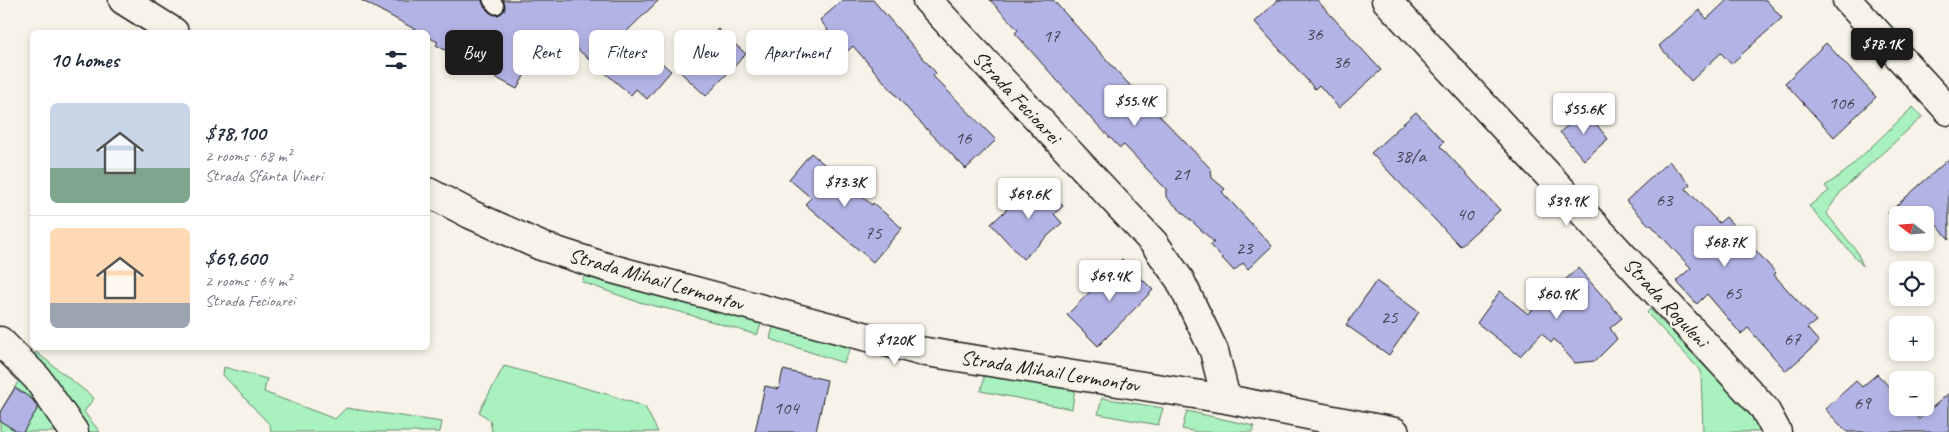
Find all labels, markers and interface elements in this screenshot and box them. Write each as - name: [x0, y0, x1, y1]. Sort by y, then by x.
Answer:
- house number: 36: [1305, 22, 1324, 46]
- house number: 17: [1042, 24, 1061, 48]
- pin: $78.1K: [1841, 28, 1923, 70]
- chip: Buy: [445, 30, 503, 75]
- chip: Rent: [513, 30, 579, 75]
- chip: Filters: [589, 30, 664, 75]
- chip: New: [674, 30, 736, 75]
- chip: Apartment: [746, 30, 848, 75]
- text: $78.1K: [1862, 34, 1902, 54]
- street label: Strada Fecioarei: [967, 45, 1069, 151]
- icon: filters: [382, 46, 410, 74]
- text: 10 homes: [50, 47, 119, 73]
- house number: 36: [1332, 50, 1351, 74]
- pin: $55.4K: [1094, 84, 1176, 127]
- text: $55.4K: [1115, 91, 1155, 111]
- house number: 106: [1828, 91, 1855, 115]
- pin: $55.6K: [1543, 92, 1625, 135]
- text: $55.6K: [1564, 99, 1604, 119]
- text: $78,100: [205, 120, 266, 146]
- icon: home: [90, 123, 150, 183]
- house number: 16: [954, 126, 973, 150]
- house number: 38/a: [1394, 144, 1428, 168]
- text: 2 rooms · 68 m²: [205, 146, 291, 166]
- house number: 21: [1172, 162, 1191, 186]
- text: Strada Sfânta Vineri: [205, 166, 323, 186]
- pin: $73.3K: [804, 166, 886, 208]
- text: $73.3K: [825, 172, 865, 192]
- pin: $69.6K: [988, 178, 1070, 220]
- text: $69.6K: [1009, 184, 1049, 204]
- pin: $39.9K: [1526, 184, 1608, 227]
- house number: 63: [1655, 188, 1674, 212]
- text: $39.9K: [1547, 191, 1587, 211]
- house number: 40: [1456, 202, 1475, 226]
- north arrow: [1889, 206, 1934, 251]
- map controls: [1889, 206, 1934, 416]
- house number: 75: [864, 221, 883, 245]
- pin: $68.7K: [1684, 226, 1766, 268]
- text: $68.7K: [1705, 232, 1745, 252]
- house number: 23: [1235, 236, 1254, 260]
- street label: Strada Mihail Lermontov: [566, 242, 748, 317]
- text: $69,600: [205, 245, 267, 271]
- icon: home: [90, 248, 150, 308]
- street label: Strada Roguleni: [1618, 252, 1716, 355]
- pin: $69.4K: [1069, 260, 1151, 302]
- button: locate: [1889, 261, 1934, 306]
- text: $69.4K: [1090, 266, 1130, 286]
- text: 2 rooms · 64 m²: [205, 271, 291, 291]
- pin: $60.9K: [1516, 278, 1598, 320]
- house number: 65: [1724, 281, 1743, 305]
- text: $60.9K: [1537, 284, 1577, 304]
- text: Strada Fecioarei: [205, 291, 295, 311]
- house number: 25: [1380, 305, 1399, 329]
- button: +: [1889, 316, 1934, 361]
- pin: $120K: [860, 324, 930, 366]
- house number: 67: [1783, 327, 1802, 351]
- text: $120K: [877, 330, 913, 350]
- street label: Strada Mihail Lermontov: [959, 344, 1143, 398]
- button: −: [1889, 371, 1934, 416]
- house number: 69: [1853, 391, 1872, 415]
- house number: 104: [773, 396, 801, 420]

